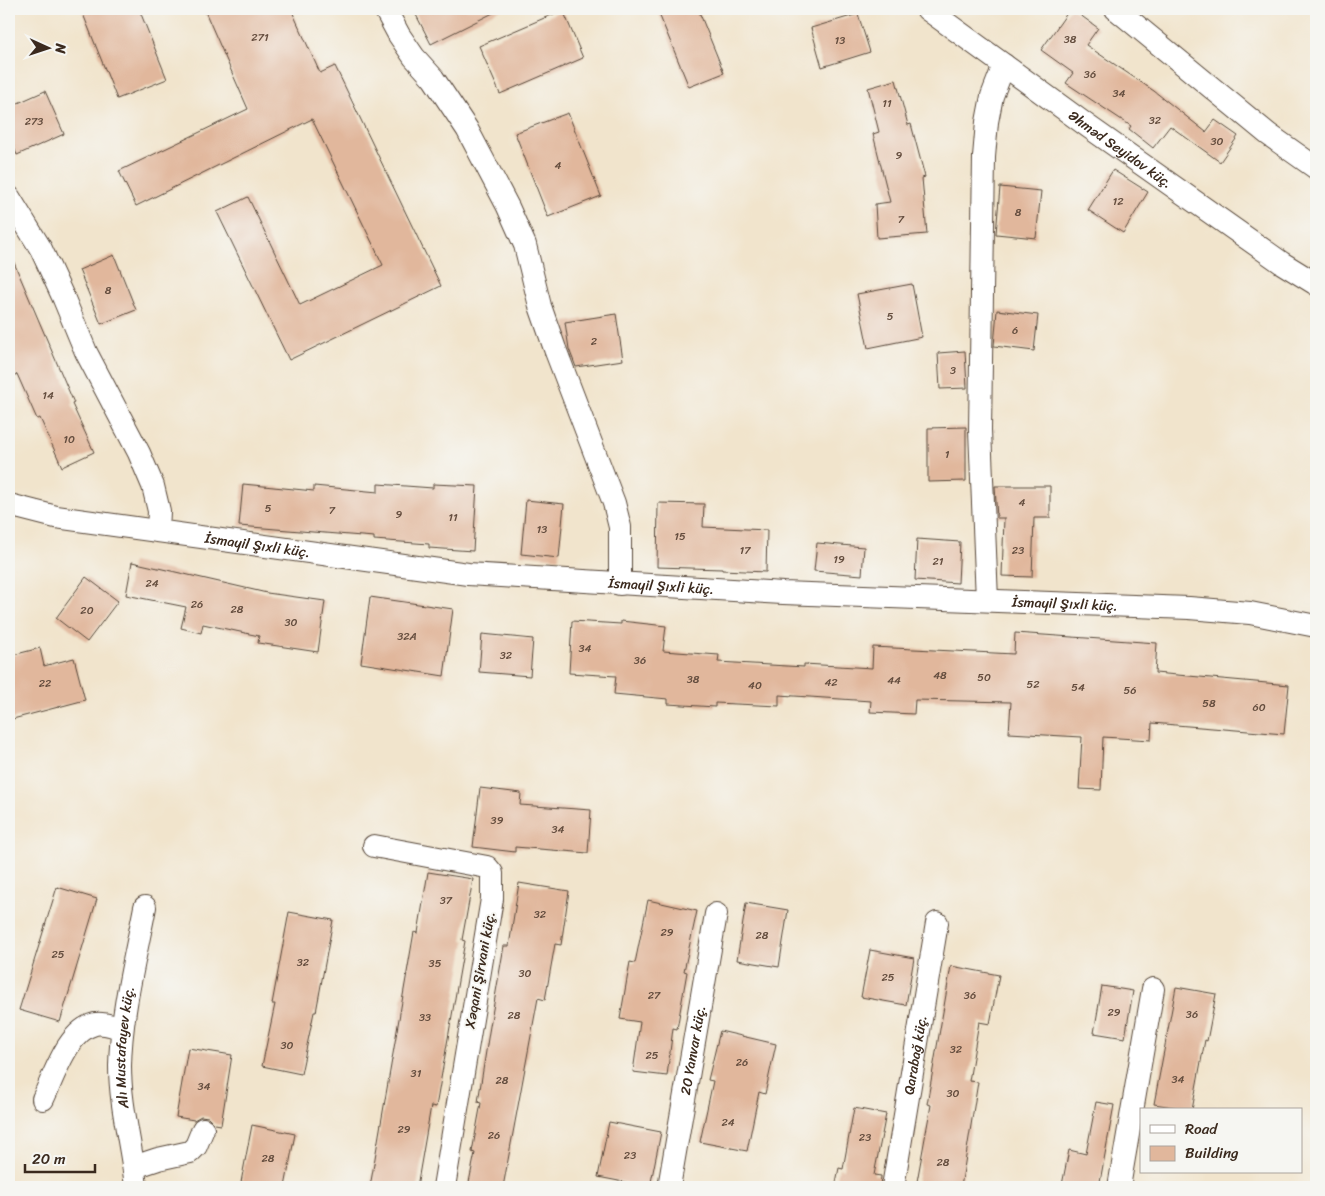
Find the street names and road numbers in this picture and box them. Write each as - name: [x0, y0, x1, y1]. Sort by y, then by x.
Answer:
- street label: Əhməd Seyidov küç.: [1063, 103, 1178, 195]
- street label: İsmayil Şıxli küç.: [202, 525, 312, 565]
- street label: İsmayil Şıxli küç.: [607, 570, 715, 601]
- street label: İsmayil Şıxli küç.: [1010, 589, 1118, 618]
- street label: Xəqani Şirvani küç.: [457, 909, 503, 1031]
- street label: Alı Mustafayev küç.: [107, 984, 141, 1111]
- street label: 20 Yanvar küç.: [673, 1003, 713, 1097]
- street label: Qarabağ küç.: [896, 1013, 934, 1096]

